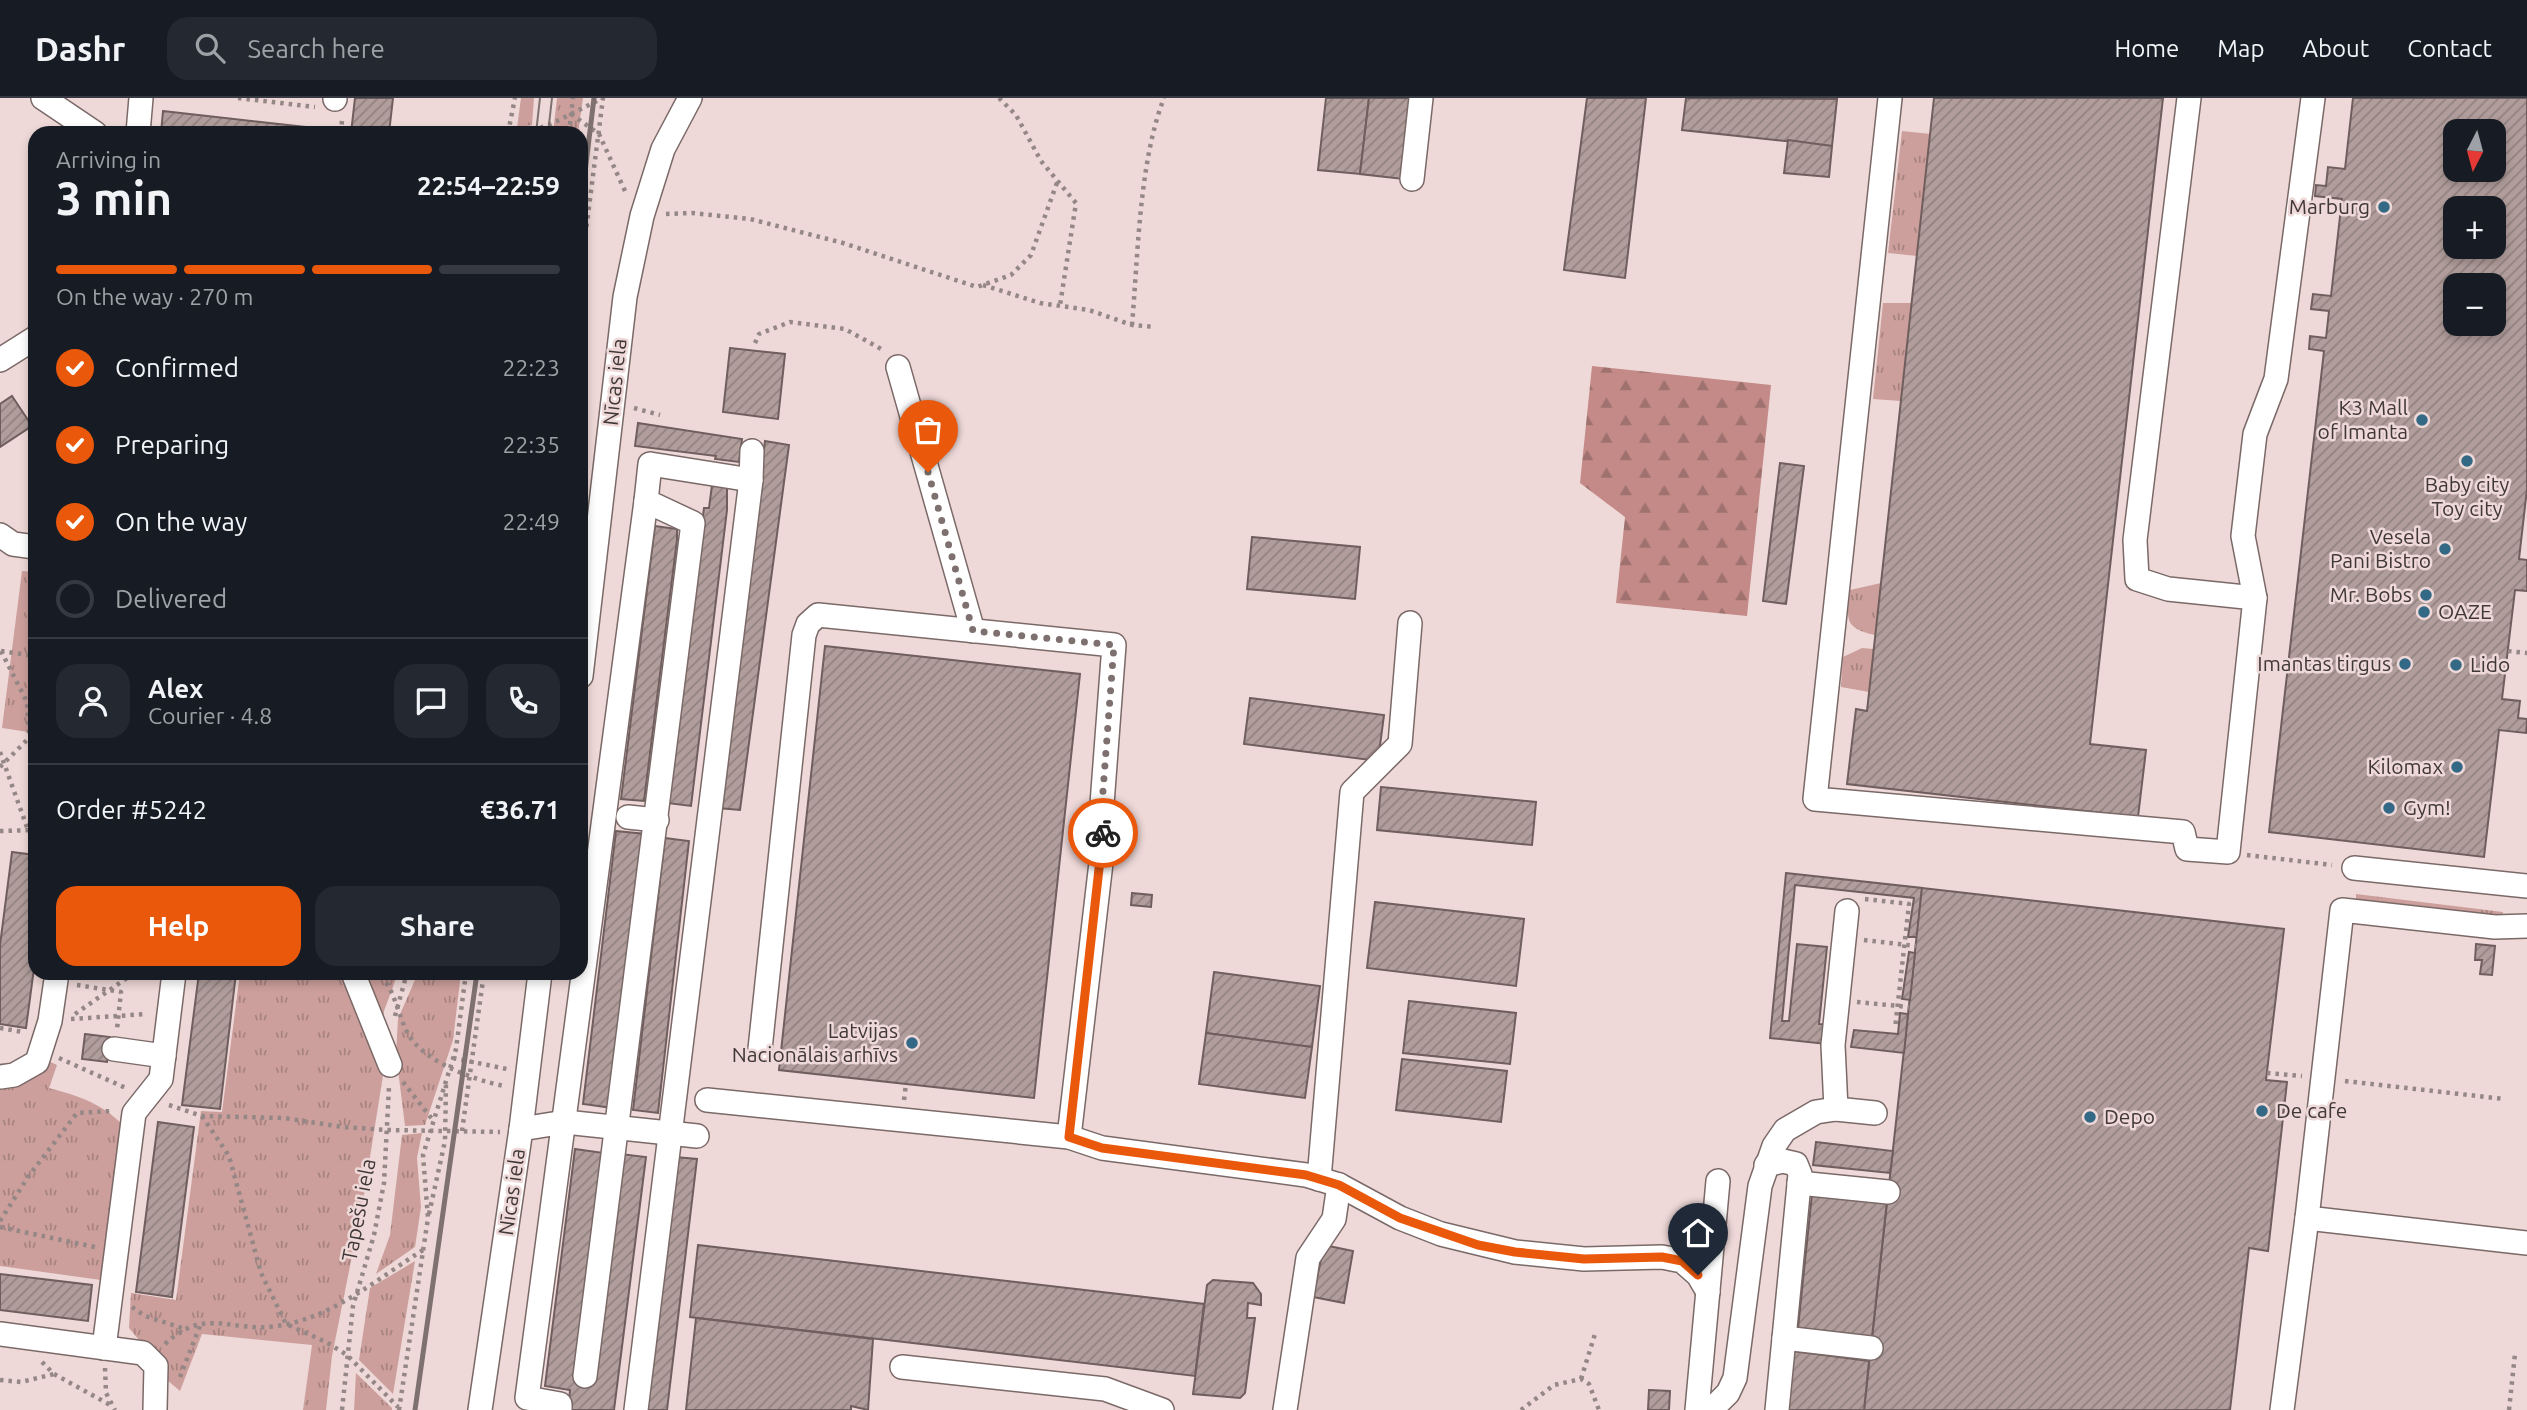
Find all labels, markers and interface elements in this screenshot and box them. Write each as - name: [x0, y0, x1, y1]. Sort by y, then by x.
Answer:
- search box: [167, 17, 657, 80]
- icon: search: [191, 29, 229, 67]
- text: Dashr: [35, 30, 125, 67]
- text: Search here: [247, 34, 385, 63]
- text: Home: [2114, 35, 2179, 62]
- text: Map: [2217, 35, 2264, 62]
- text: About: [2302, 35, 2369, 62]
- text: Contact: [2407, 35, 2492, 62]
- north arrow: [2443, 119, 2506, 182]
- map controls: [2443, 119, 2506, 336]
- text: Arriving in: [56, 147, 161, 172]
- text: 22:54–22:59: [417, 171, 560, 200]
- text: 3 min: [56, 172, 172, 224]
- place label: Marburg: [2289, 194, 2370, 218]
- button: +: [2443, 196, 2506, 259]
- marker: Marburg: [2376, 199, 2392, 215]
- button: −: [2443, 273, 2506, 336]
- text: On the way · 270 m: [56, 284, 253, 309]
- street label: Nīcas iela: [597, 337, 631, 427]
- icon: check: [56, 349, 94, 387]
- text: Confirmed: [115, 353, 239, 382]
- text: 22:23: [502, 355, 560, 380]
- place label: K3 Mall of Imanta: [2318, 395, 2408, 443]
- pin: [898, 400, 958, 472]
- icon: bag: [909, 411, 947, 449]
- marker: K3 Mall of Imanta: [2414, 412, 2430, 428]
- icon: check: [56, 426, 94, 464]
- text: Preparing: [115, 430, 229, 459]
- text: 22:35: [502, 432, 560, 457]
- marker: Baby city Toy city: [2459, 453, 2475, 469]
- place label: Baby city Toy city: [2425, 472, 2509, 520]
- icon: check: [56, 503, 94, 541]
- text: On the way: [115, 507, 247, 536]
- text: 22:49: [502, 509, 560, 534]
- place label: Vesela Pani Bistro: [2330, 524, 2431, 572]
- marker: Vesela Pani Bistro: [2437, 541, 2453, 557]
- place label: Mr. Bobs: [2330, 582, 2412, 606]
- text: Delivered: [115, 584, 227, 613]
- marker: Mr. Bobs: [2418, 587, 2434, 603]
- place label: OAZE: [2438, 599, 2492, 623]
- marker: OAZE: [2416, 604, 2432, 620]
- place label: Imantas tirgus: [2257, 651, 2391, 675]
- place label: Lido: [2470, 652, 2510, 676]
- marker: Imantas tirgus: [2397, 656, 2413, 672]
- marker: Lido: [2448, 657, 2464, 673]
- button: person: [56, 664, 130, 738]
- button: chat: [394, 664, 468, 738]
- button: phone: [486, 664, 560, 738]
- text: Alex: [148, 674, 203, 703]
- text: Courier · 4.8: [148, 703, 272, 728]
- place label: Kilomax: [2367, 754, 2443, 778]
- marker: Kilomax: [2449, 759, 2465, 775]
- text: Order #5242: [56, 795, 207, 824]
- text: €36.71: [480, 795, 560, 824]
- place label: Gym!: [2403, 795, 2451, 819]
- courier: [1068, 798, 1138, 868]
- marker: Gym!: [2381, 800, 2397, 816]
- icon: bike: [1084, 814, 1122, 852]
- button: Help: [56, 886, 301, 966]
- button: Share: [315, 886, 560, 966]
- place label: Latvijas Nacionālais arhīvs: [732, 1018, 898, 1066]
- marker: Latvijas Nacionālais arhīvs: [904, 1035, 920, 1051]
- place label: De cafe: [2276, 1098, 2347, 1122]
- marker: De cafe: [2254, 1103, 2270, 1119]
- place label: Depo: [2104, 1104, 2155, 1128]
- marker: Depo: [2082, 1109, 2098, 1125]
- street label: Nīcas iela: [493, 1147, 529, 1237]
- street label: Tapešu iela: [336, 1156, 380, 1263]
- pin: [1668, 1203, 1728, 1275]
- icon: home: [1679, 1214, 1717, 1252]

